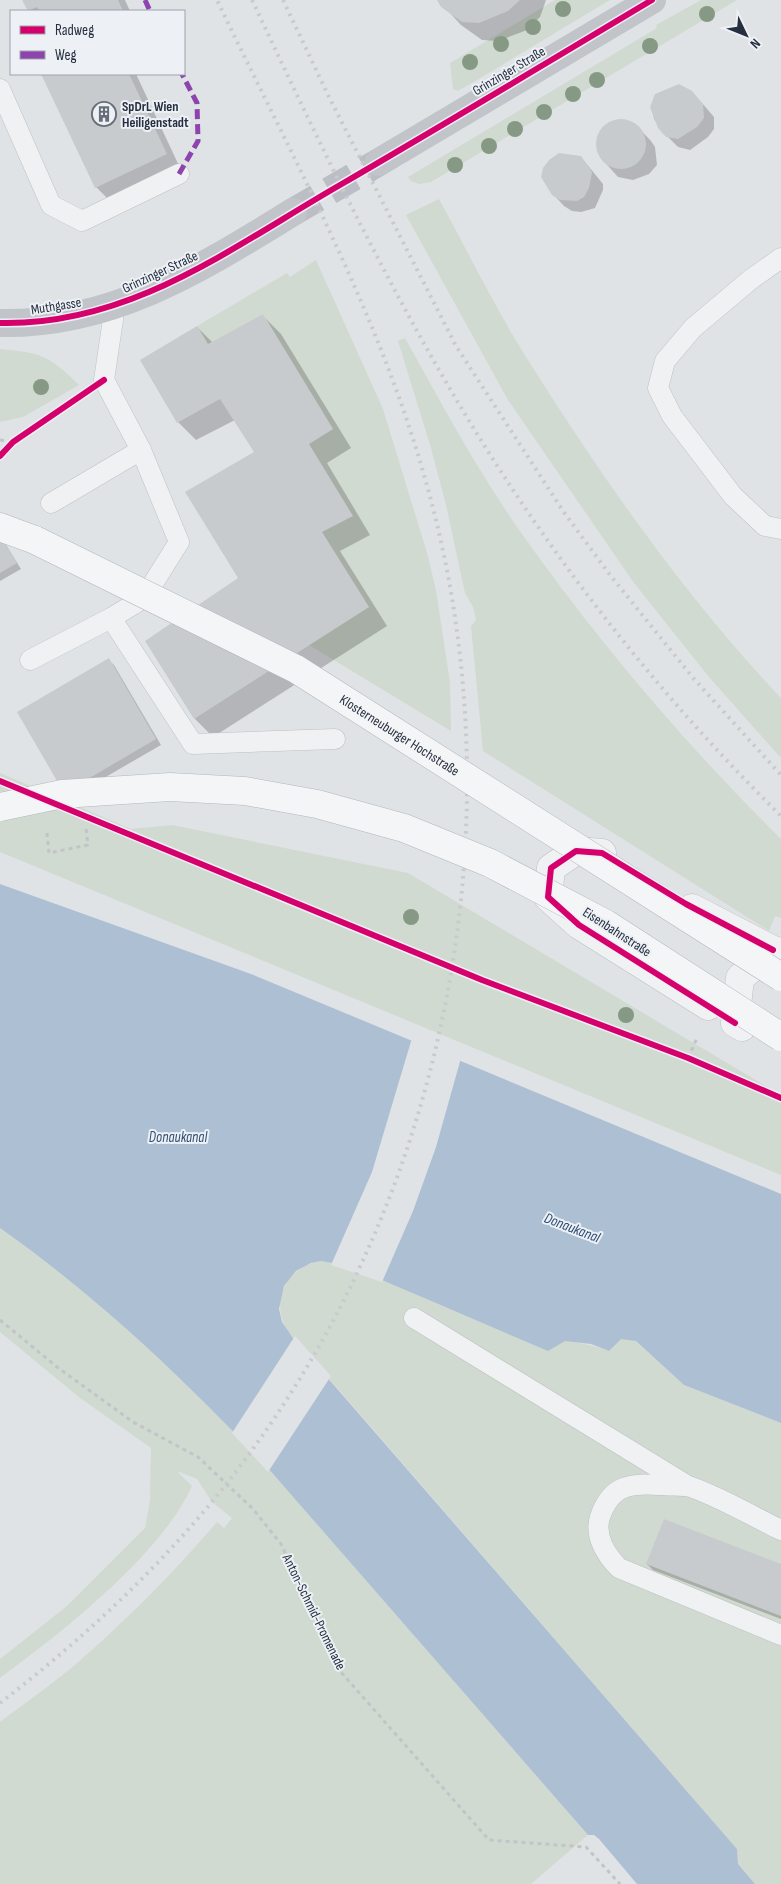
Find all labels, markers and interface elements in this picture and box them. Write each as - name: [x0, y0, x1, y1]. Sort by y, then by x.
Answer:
- legend: [10, 10, 185, 75]
- north arrow: [721, 10, 771, 60]
- text: Radweg: [55, 21, 94, 40]
- text: N: [746, 35, 764, 52]
- street label: Grinzinger Straße: [470, 43, 548, 99]
- text: Weg: [55, 46, 77, 65]
- place label: SpDrL Wien Heiligenstadt: [122, 98, 189, 131]
- building icon: SpDrL Wien Heiligenstadt: [91, 101, 117, 127]
- street label: Grinzinger Straße: [119, 247, 201, 297]
- street label: Muthgasse: [30, 294, 82, 318]
- street label: Klosterneuburger Hochstraße: [337, 691, 463, 779]
- street label: Eisenbahnstraße: [580, 904, 654, 960]
- water label: Donaukanal: [149, 1128, 208, 1147]
- water label: Donaukanal: [541, 1209, 604, 1248]
- street label: Anton-Schmid-Promenade: [278, 1551, 349, 1673]

